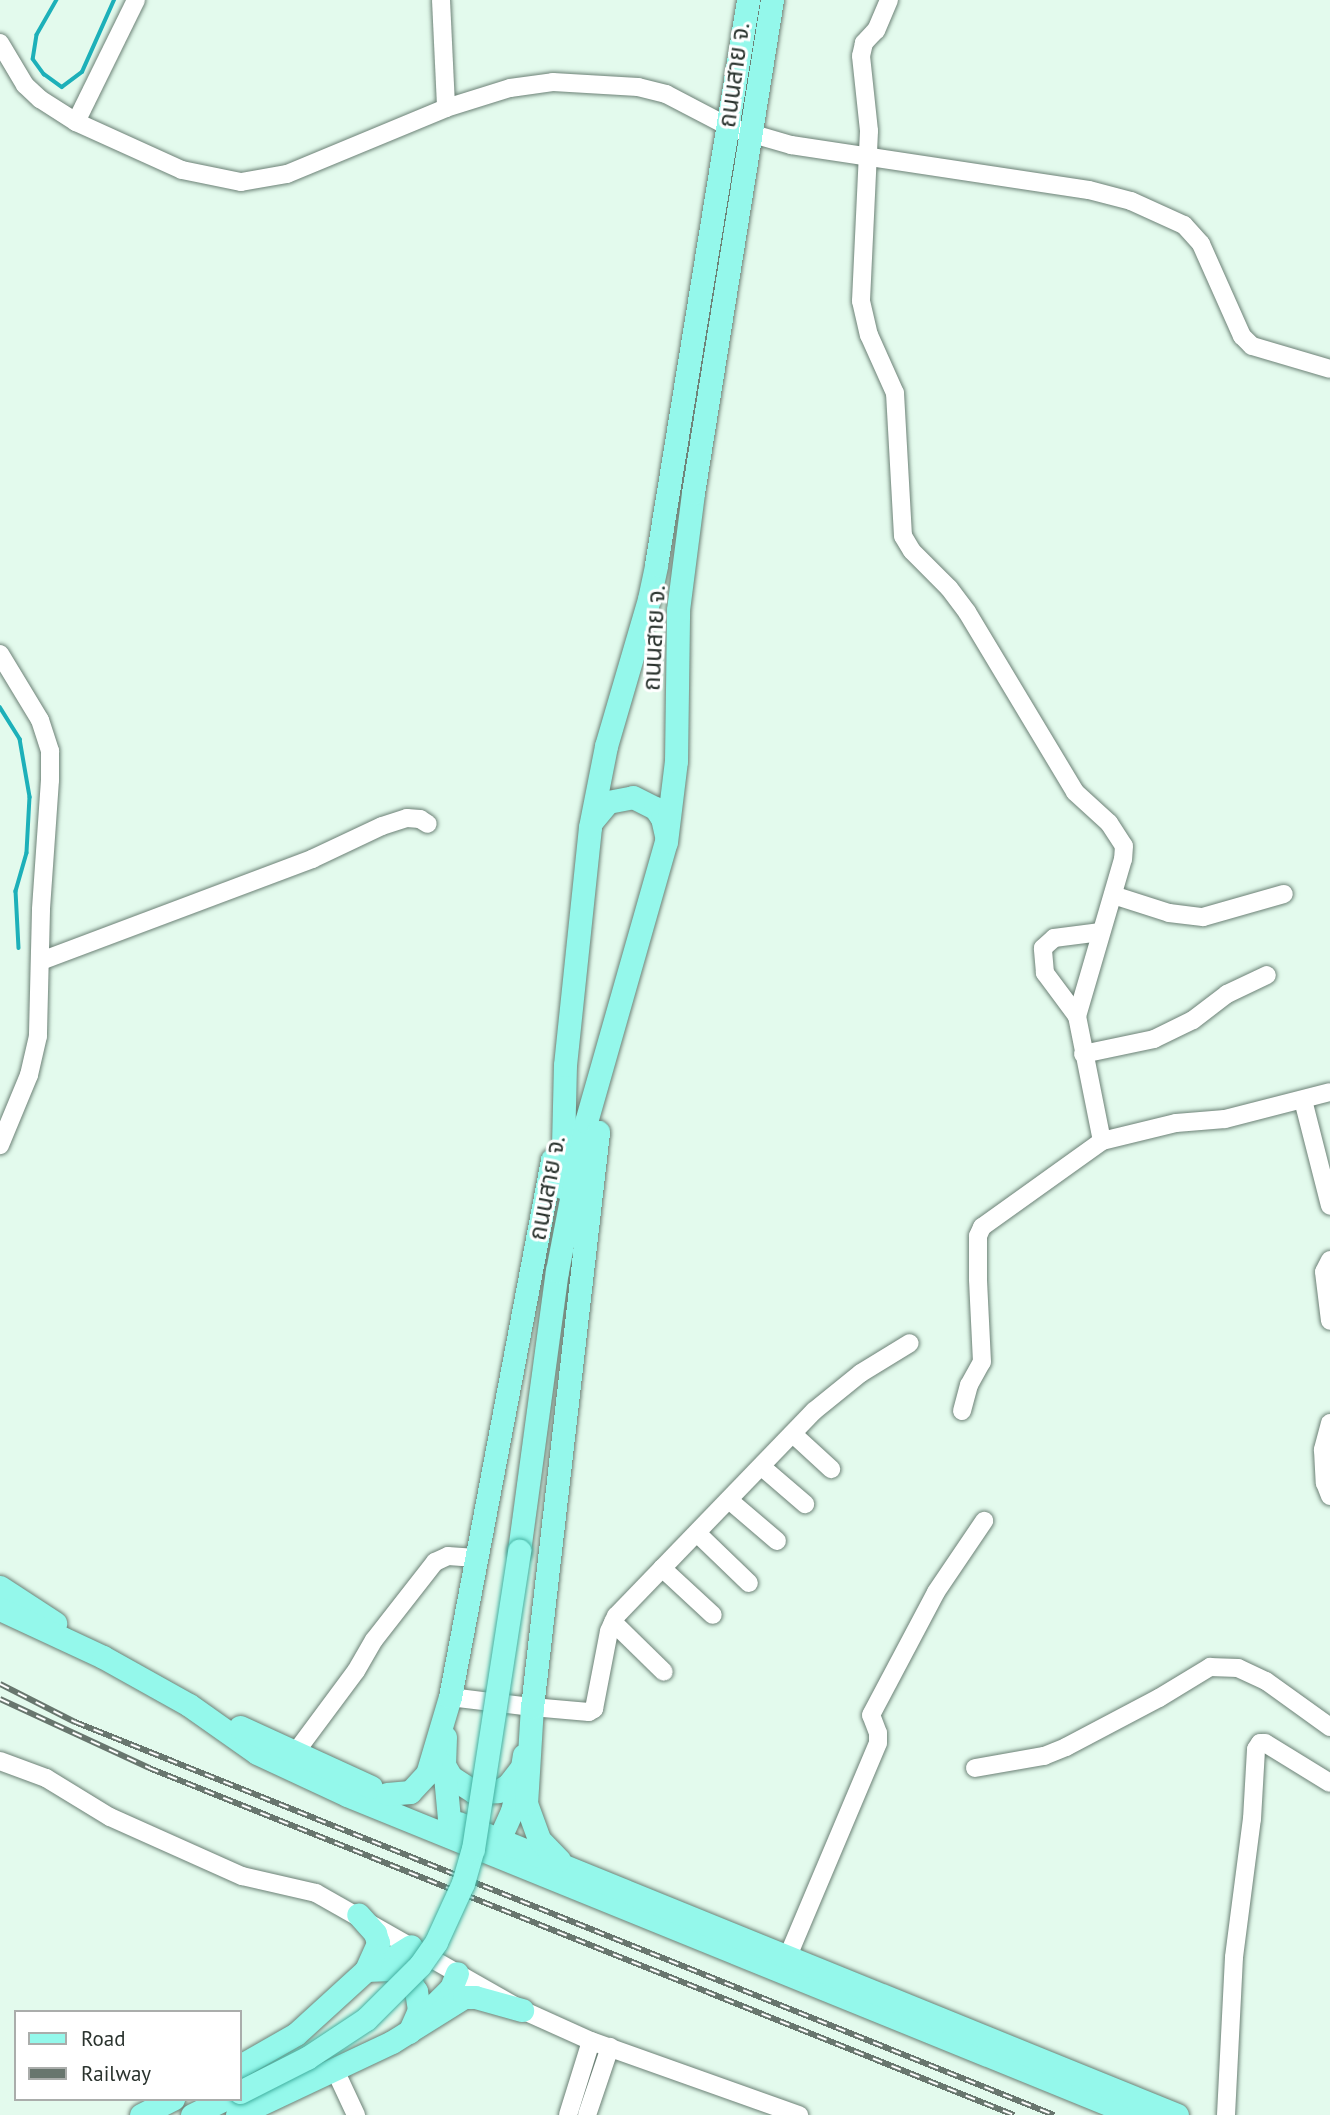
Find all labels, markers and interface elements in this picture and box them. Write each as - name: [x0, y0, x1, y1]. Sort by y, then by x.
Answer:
- street label: ถนนสาย จ.: [712, 21, 756, 129]
- street label: ถนนสาย จ.: [637, 584, 671, 692]
- street label: ถนนสาย จ.: [523, 1133, 571, 1243]
- legend: [14, 2010, 242, 2101]
- text: Road: [81, 2025, 125, 2052]
- text: Railway: [81, 2060, 151, 2087]

